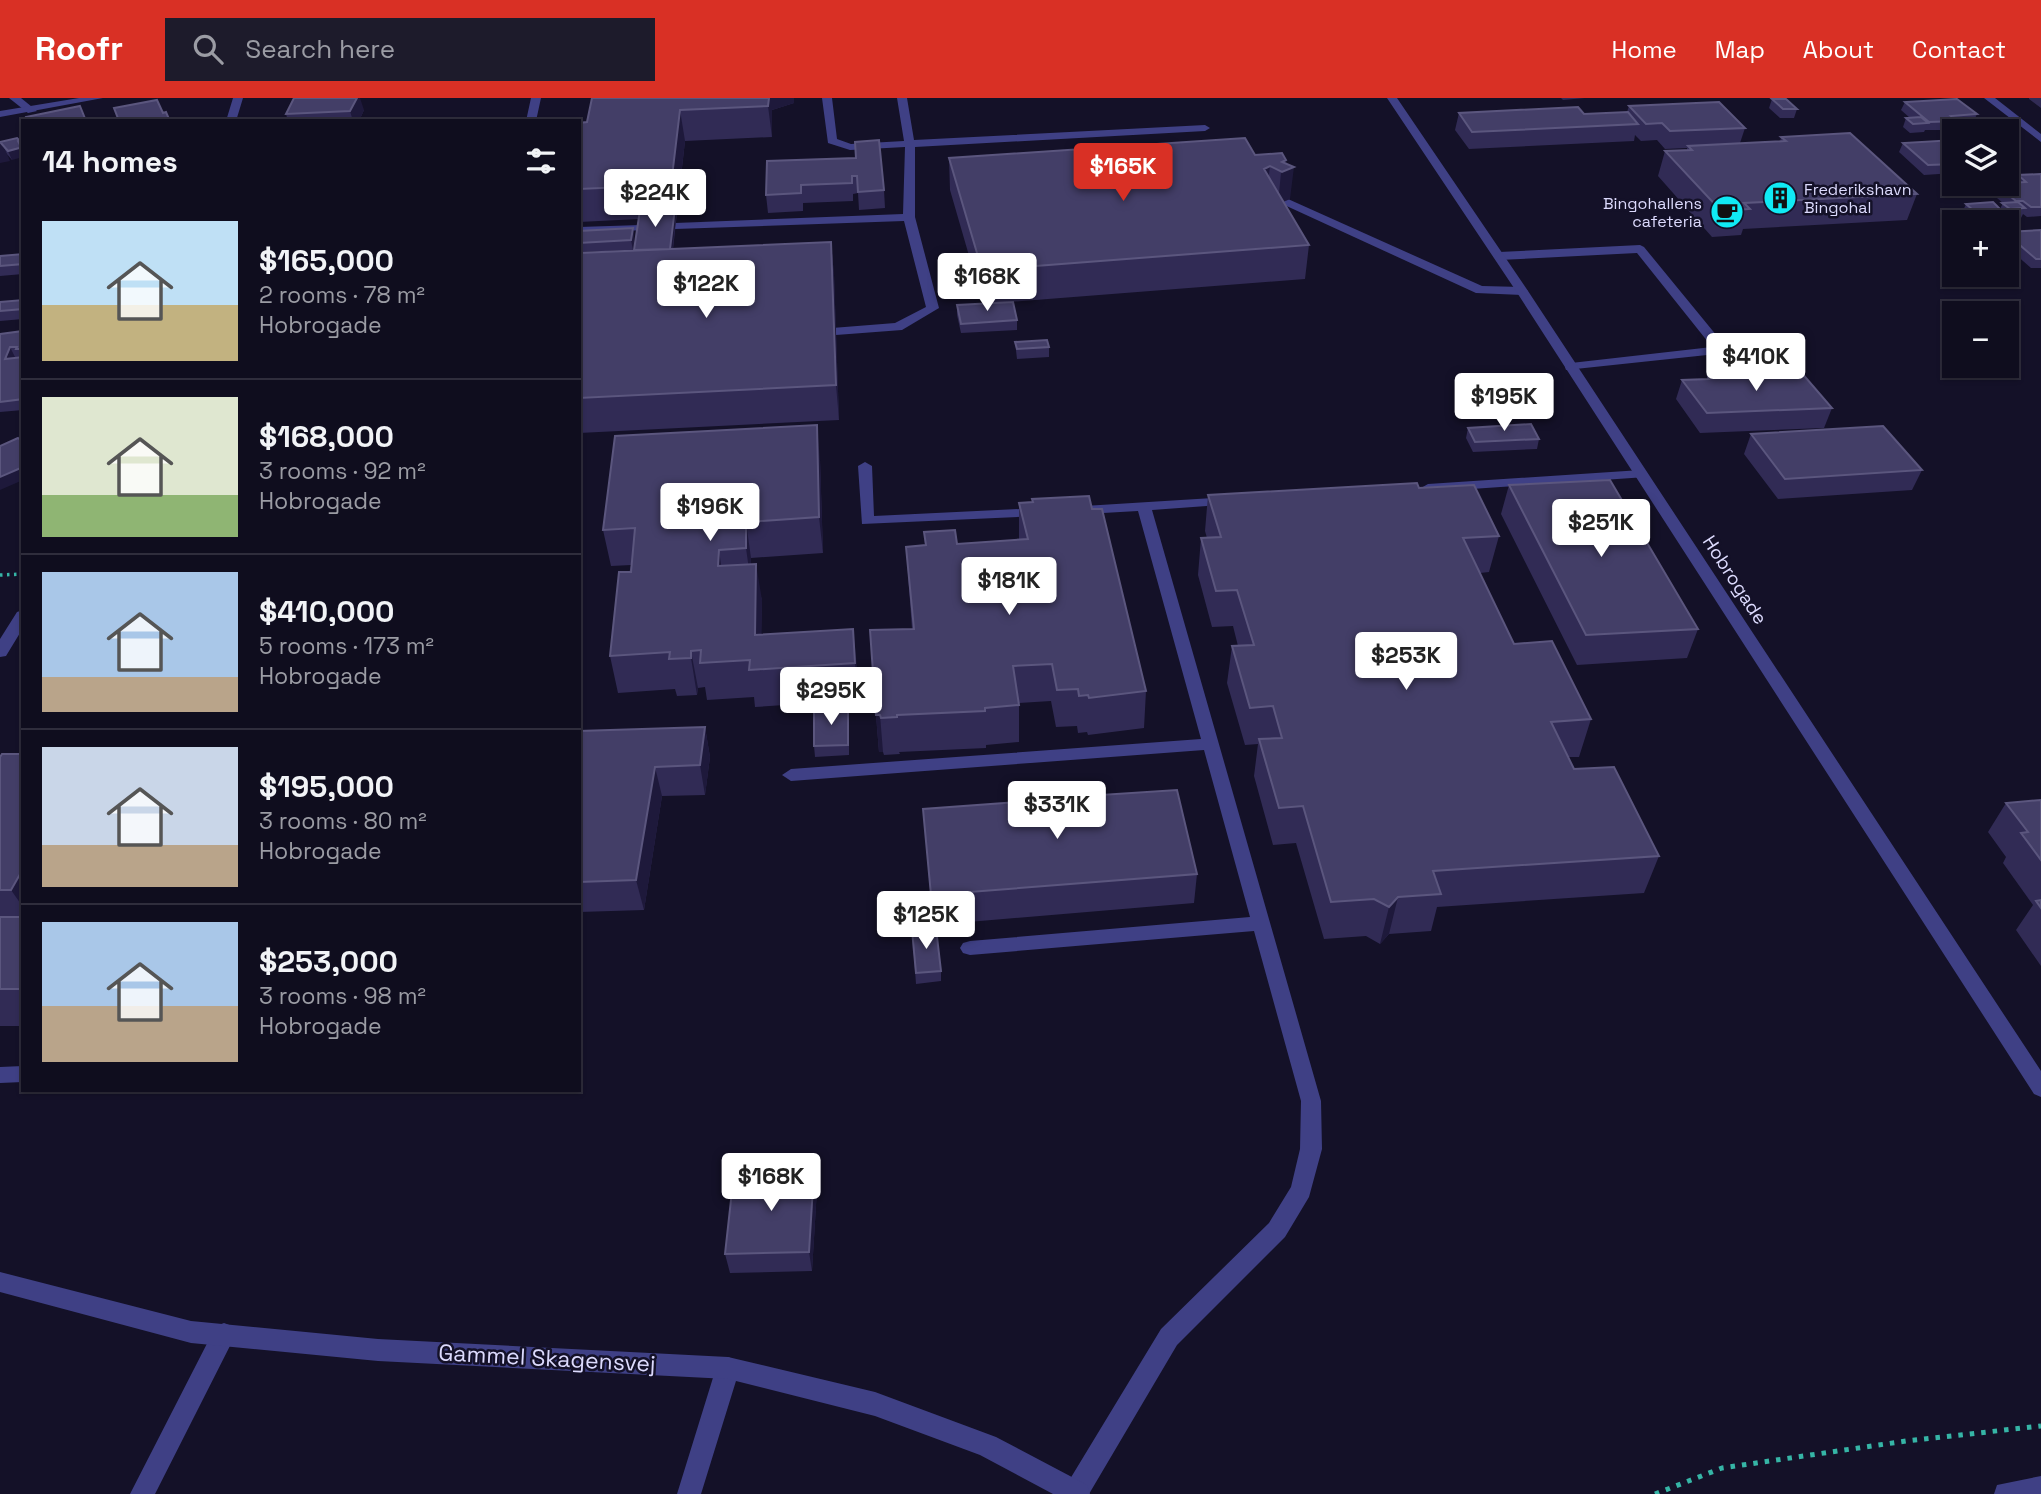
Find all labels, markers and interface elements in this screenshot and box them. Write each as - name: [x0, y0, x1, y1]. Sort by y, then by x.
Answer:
- search box: [165, 18, 655, 81]
- text: Roofr: [35, 28, 123, 70]
- icon: search: [189, 30, 227, 68]
- text: Search here: [245, 32, 395, 66]
- text: Home: [1611, 34, 1677, 65]
- text: Map: [1715, 34, 1765, 65]
- text: About: [1803, 34, 1874, 65]
- text: Contact: [1912, 34, 2006, 65]
- map controls: [1942, 119, 2019, 378]
- button: layers: [1942, 119, 2019, 196]
- text: 14 homes: [42, 142, 178, 181]
- icon: filters: [522, 142, 560, 180]
- pin: $165K: [1074, 144, 1172, 203]
- text: $165K: [1090, 151, 1156, 181]
- pin: $224K: [606, 170, 704, 229]
- text: $224K: [620, 177, 690, 207]
- building icon: Frederikshavn Bingohal: [1761, 179, 1799, 217]
- place label: Frederikshavn Bingohal: [1804, 179, 1911, 218]
- place label: Bingohallens cafeteria: [1603, 193, 1702, 232]
- cafe icon: Bingohallens cafeteria: [1708, 193, 1746, 231]
- button: +: [1942, 210, 2019, 287]
- text: $165,000: [259, 241, 394, 280]
- icon: home: [98, 249, 182, 333]
- pin: $168K: [938, 254, 1036, 313]
- pin: $122K: [657, 260, 755, 320]
- text: $168K: [954, 261, 1020, 291]
- text: $122K: [673, 268, 739, 298]
- text: 2 rooms · 78 m²: [259, 280, 425, 310]
- button: −: [1942, 301, 2019, 378]
- text: Hobrogade: [259, 310, 382, 340]
- pin: $410K: [1707, 334, 1805, 393]
- text: $410K: [1722, 341, 1790, 371]
- pin: $195K: [1455, 374, 1553, 433]
- text: $195K: [1471, 381, 1537, 411]
- text: $168,000: [259, 417, 394, 456]
- icon: home: [98, 425, 182, 509]
- text: 3 rooms · 92 m²: [259, 456, 426, 486]
- pin: $196K: [661, 484, 759, 543]
- text: Hobrogade: [259, 486, 382, 516]
- text: $196K: [676, 491, 744, 521]
- pin: $251K: [1552, 500, 1650, 559]
- text: $251K: [1568, 507, 1634, 537]
- street label: Hobrogade: [1697, 531, 1773, 629]
- pin: $181K: [960, 558, 1058, 617]
- text: $181K: [978, 565, 1040, 595]
- text: $410,000: [259, 592, 395, 631]
- icon: home: [98, 600, 182, 684]
- text: 5 rooms · 173 m²: [259, 631, 434, 661]
- pin: $253K: [1357, 632, 1455, 692]
- text: $253K: [1371, 640, 1441, 670]
- text: Hobrogade: [259, 661, 382, 691]
- pin: $295K: [782, 668, 880, 727]
- text: $295K: [796, 675, 866, 705]
- text: $195,000: [259, 767, 394, 806]
- icon: home: [98, 775, 182, 859]
- pin: $331K: [1008, 782, 1106, 841]
- text: $331K: [1024, 789, 1090, 819]
- text: 3 rooms · 80 m²: [259, 806, 427, 836]
- text: Hobrogade: [259, 836, 382, 866]
- pin: $125K: [877, 892, 975, 951]
- text: $125K: [893, 899, 959, 929]
- text: $253,000: [259, 942, 398, 981]
- icon: home: [98, 950, 182, 1034]
- text: 3 rooms · 98 m²: [259, 981, 426, 1011]
- text: Hobrogade: [259, 1011, 382, 1041]
- pin: $168K: [722, 1154, 820, 1213]
- text: $168K: [738, 1161, 804, 1191]
- street label: Gammel Skagensvej: [438, 1337, 656, 1379]

